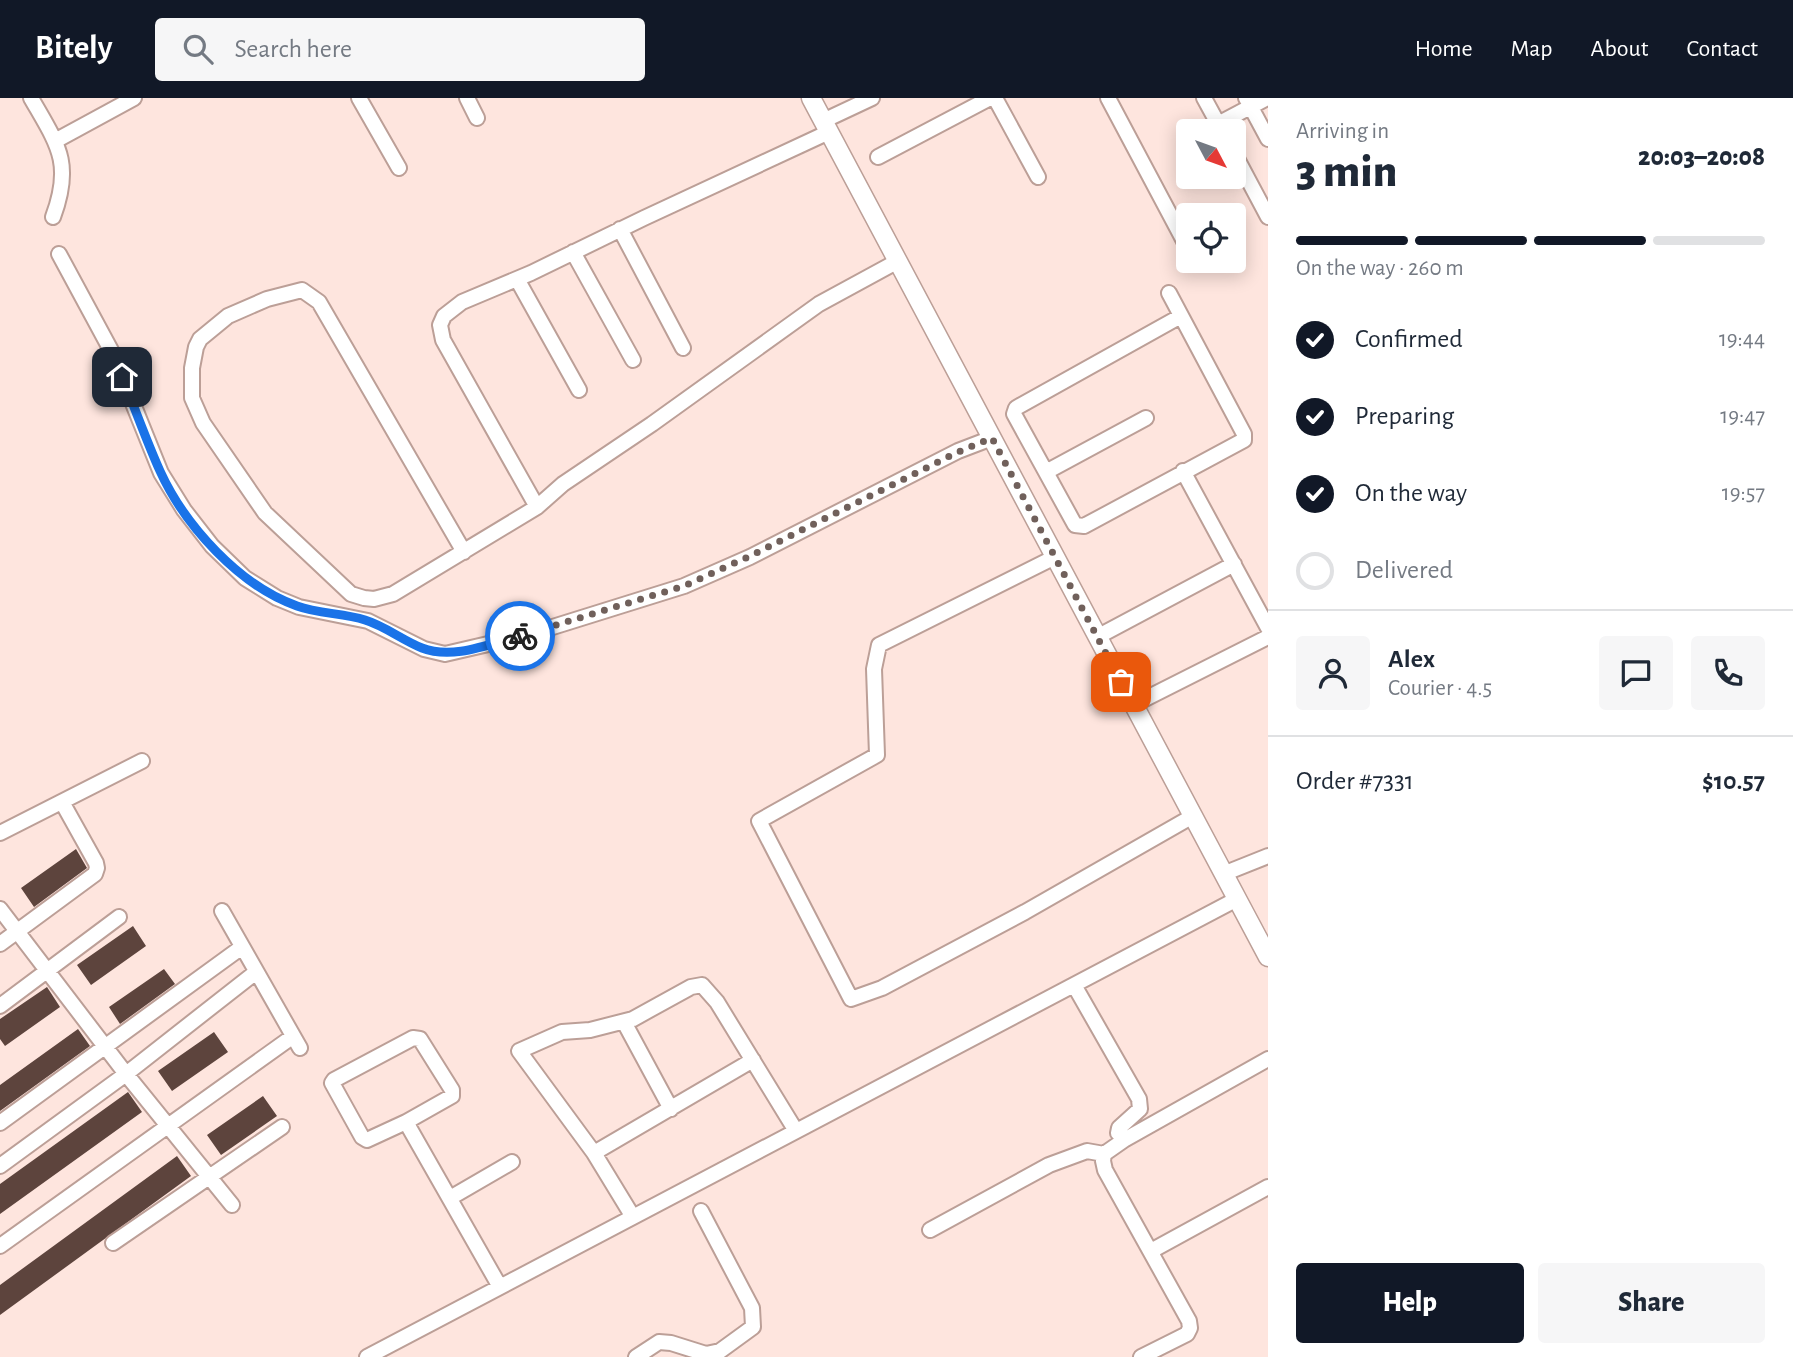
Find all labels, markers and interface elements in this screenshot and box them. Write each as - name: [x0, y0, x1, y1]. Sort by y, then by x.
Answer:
- search box: [155, 18, 645, 81]
- icon: search: [179, 30, 217, 68]
- text: Bitely: [35, 32, 113, 65]
- text: Search here: [235, 36, 352, 62]
- text: Home: [1415, 37, 1473, 61]
- text: Map: [1511, 37, 1553, 61]
- text: About: [1591, 37, 1648, 61]
- text: Contact: [1686, 37, 1758, 61]
- north arrow: [1176, 119, 1246, 189]
- map controls: [1176, 119, 1246, 273]
- text: Arriving in: [1296, 120, 1389, 143]
- text: 20:03–20:08: [1638, 144, 1765, 170]
- text: 3 min: [1296, 149, 1397, 195]
- button: locate: [1176, 203, 1246, 273]
- text: On the way · 260 m: [1296, 257, 1464, 280]
- icon: check: [1296, 321, 1334, 359]
- text: Confirmed: [1355, 326, 1463, 352]
- text: 19:44: [1719, 328, 1765, 351]
- pin: [92, 347, 152, 407]
- icon: home: [103, 358, 141, 396]
- icon: check: [1296, 398, 1334, 436]
- text: Preparing: [1355, 403, 1454, 429]
- text: 19:47: [1720, 405, 1765, 428]
- icon: check: [1296, 475, 1334, 513]
- text: On the way: [1355, 480, 1467, 506]
- text: 19:57: [1722, 482, 1765, 505]
- text: Delivered: [1355, 557, 1453, 583]
- courier: [485, 601, 555, 671]
- icon: bike: [501, 617, 539, 655]
- button: person: [1296, 636, 1370, 710]
- button: chat: [1599, 636, 1673, 710]
- button: phone: [1691, 636, 1765, 710]
- text: Alex: [1388, 646, 1435, 672]
- pin: [1091, 652, 1151, 712]
- icon: bag: [1102, 663, 1140, 701]
- text: Courier · 4.5: [1388, 677, 1492, 700]
- text: Order #7331: [1296, 768, 1414, 794]
- text: $10.57: [1702, 768, 1765, 794]
- button: Help: [1296, 1263, 1524, 1343]
- button: Share: [1538, 1263, 1765, 1343]

